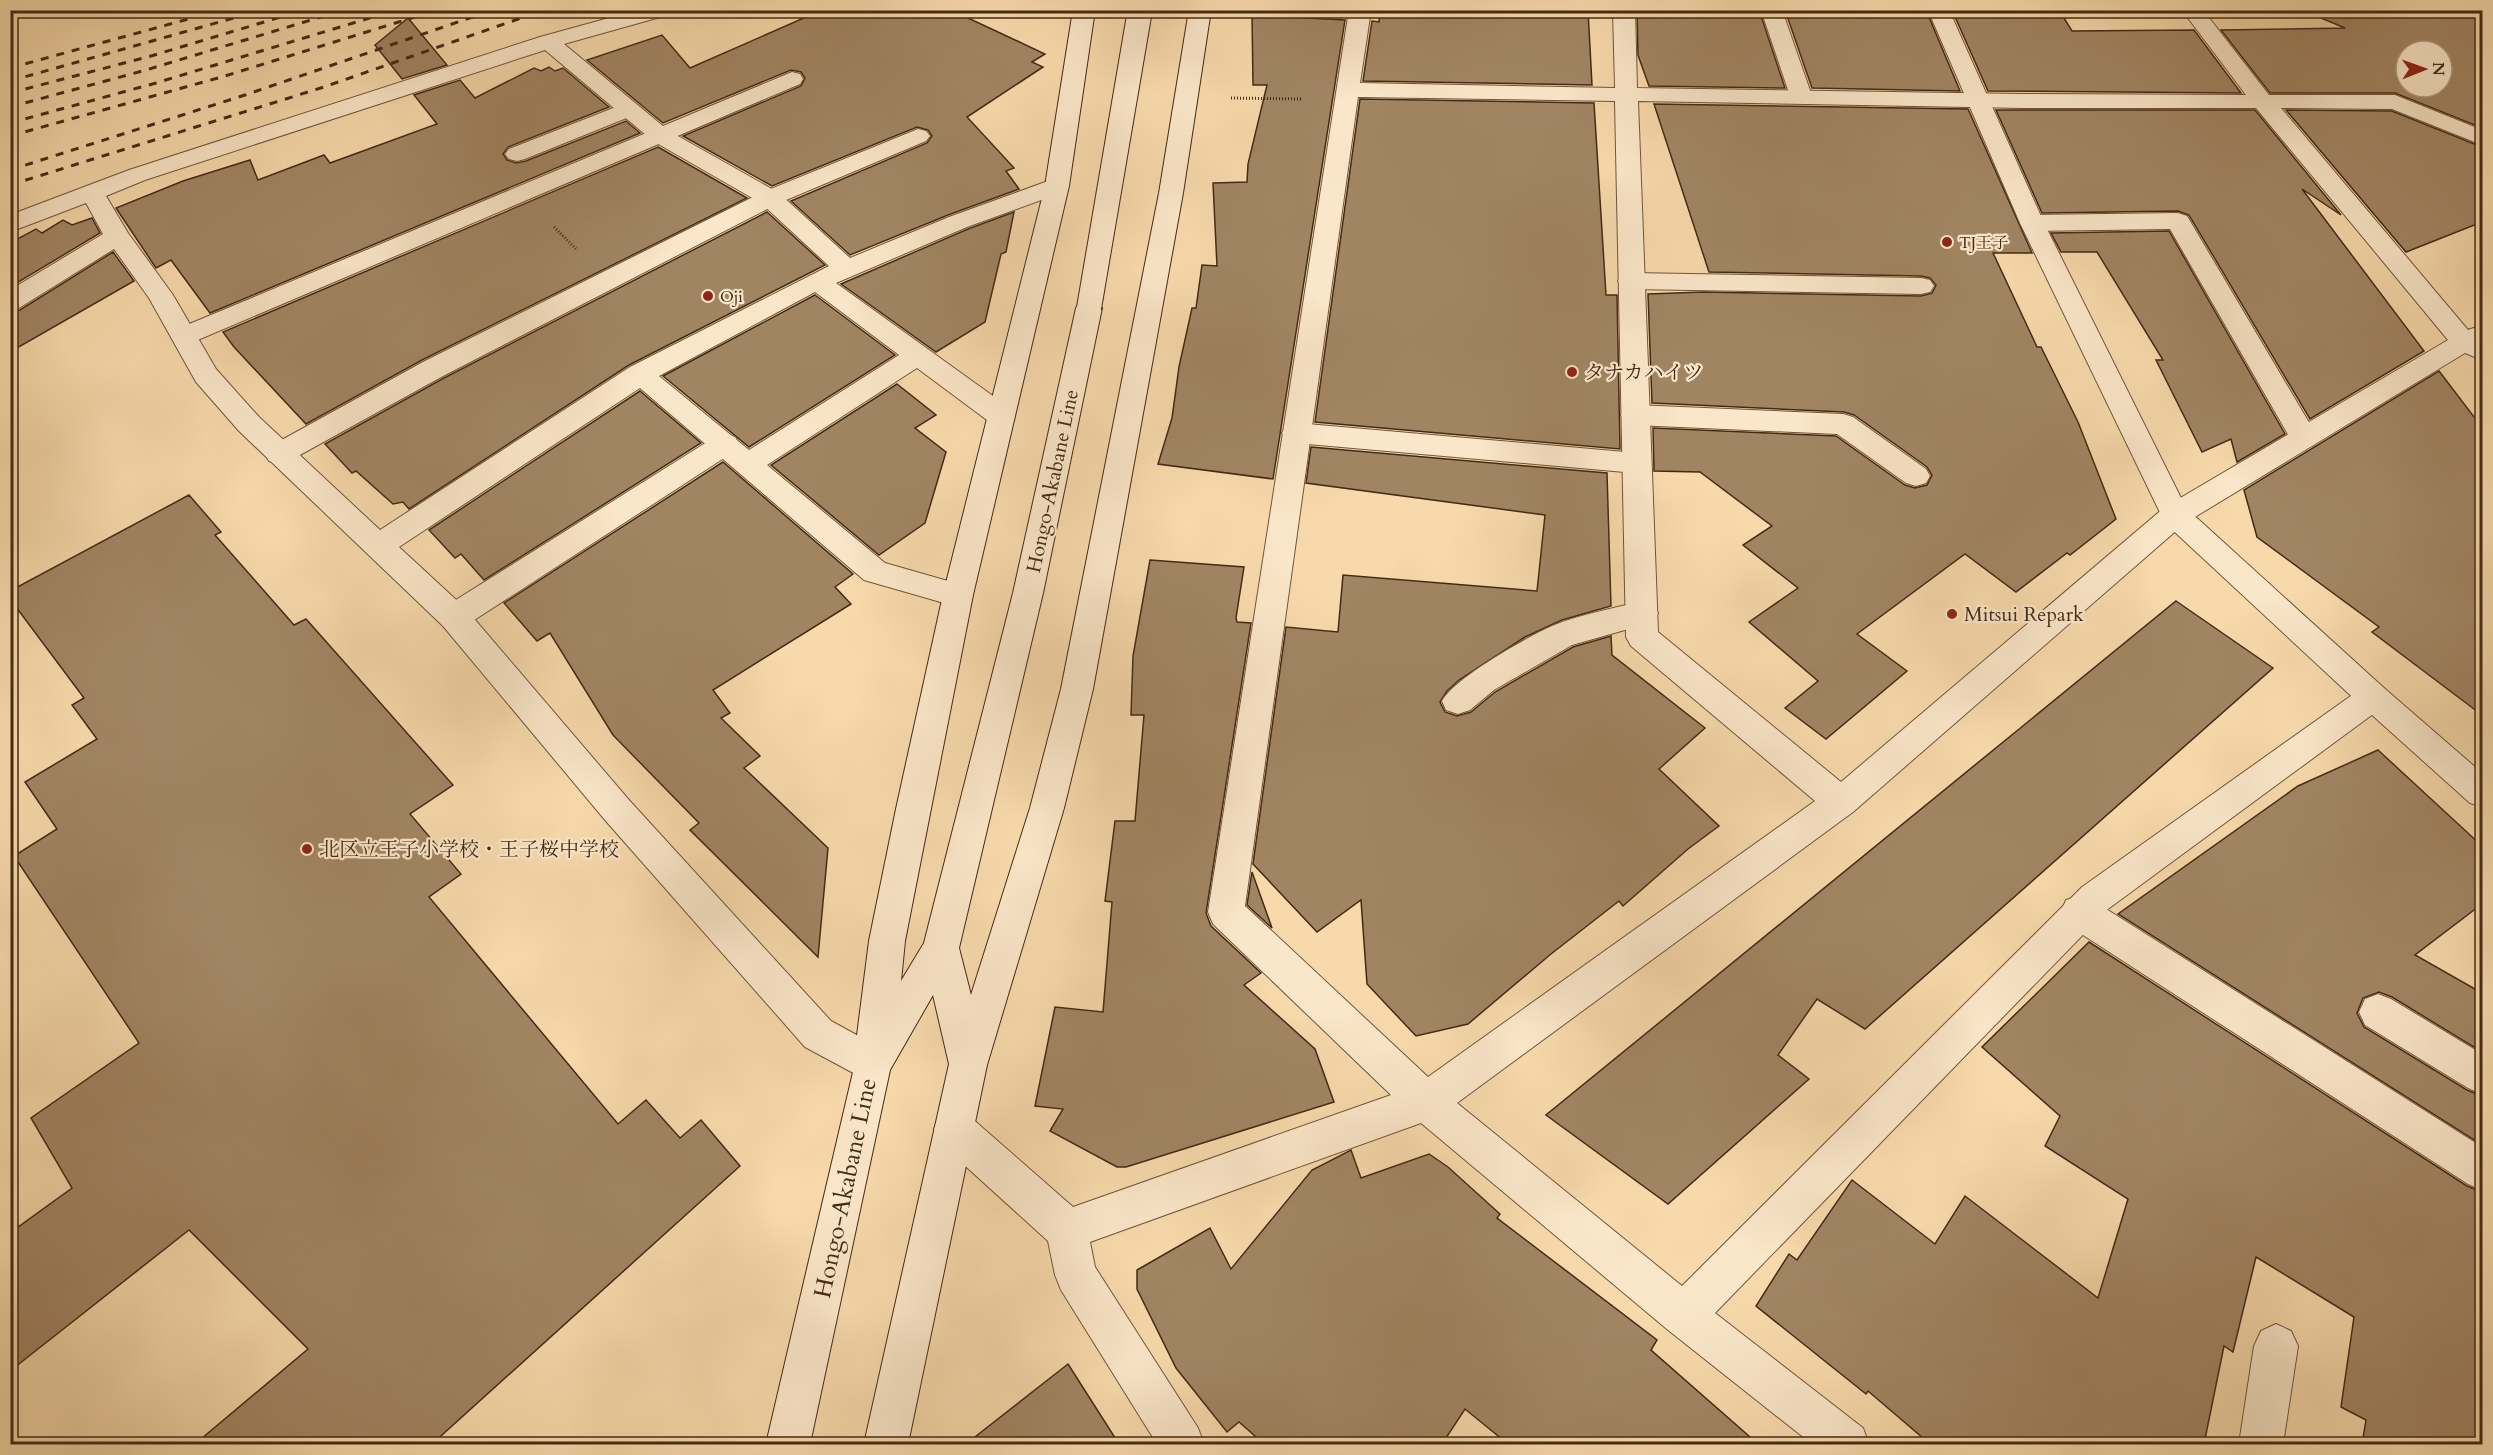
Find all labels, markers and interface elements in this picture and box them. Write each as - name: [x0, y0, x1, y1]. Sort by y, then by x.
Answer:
- north arrow: [2394, 39, 2454, 99]
- text: N: [2427, 62, 2449, 76]
- place label: TJ王子: [1959, 232, 2008, 254]
- marker: TJ王子: [1940, 235, 1954, 249]
- place label: Oji: [720, 286, 743, 308]
- marker: Oji: [701, 289, 715, 303]
- place label: タナカハイツ: [1584, 359, 1704, 386]
- marker: タナカハイツ: [1565, 365, 1579, 379]
- street label: Hongo-Akabane Line: [1020, 387, 1085, 575]
- place label: Mitsui Repark: [1964, 601, 2084, 628]
- marker: Mitsui Repark: [1945, 607, 1959, 621]
- place label: 北区立王子小学校・王子桜中学校: [319, 836, 619, 863]
- marker: 北区立王子小学校・王子桜中学校: [300, 842, 314, 856]
- street label: Hongo-Akabane Line: [806, 1075, 885, 1301]

